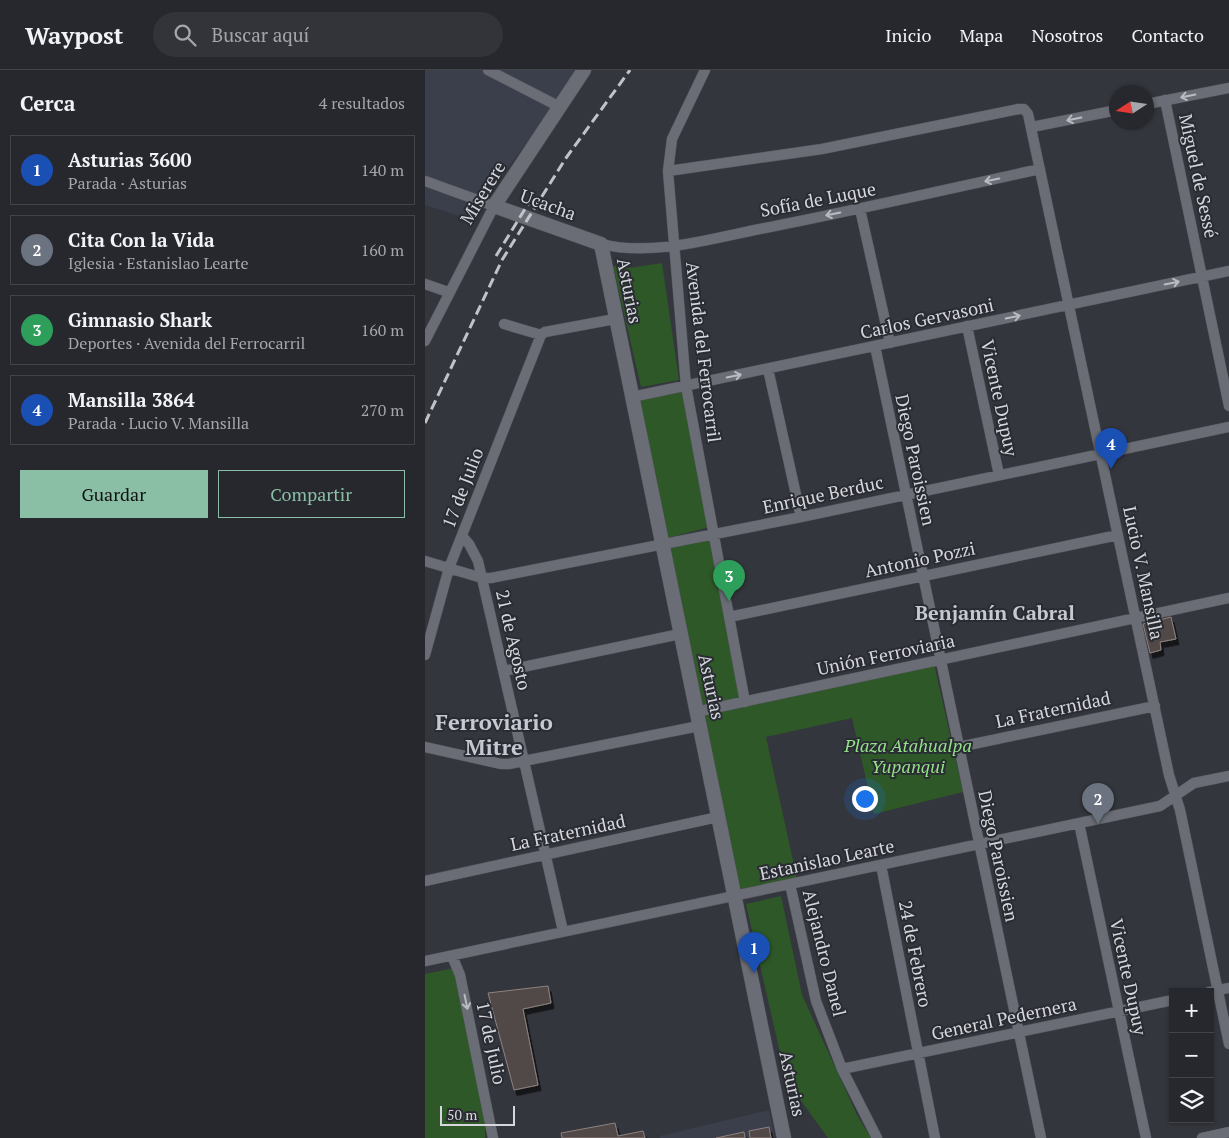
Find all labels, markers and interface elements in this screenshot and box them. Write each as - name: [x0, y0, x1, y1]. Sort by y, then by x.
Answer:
- search box: [153, 12, 503, 57]
- text: Waypost: [25, 19, 123, 51]
- icon: search: [171, 21, 199, 49]
- text: Buscar aquí: [211, 22, 309, 47]
- text: Inicio: [885, 23, 931, 47]
- text: Mapa: [959, 23, 1003, 47]
- text: Nosotros: [1031, 23, 1103, 47]
- text: Contacto: [1131, 23, 1204, 47]
- north arrow: [1109, 85, 1154, 130]
- text: Cerca: [20, 89, 75, 117]
- text: 4 resultados: [319, 92, 405, 114]
- one-way arrow: [1180, 92, 1196, 101]
- street label: Miguel de Sessé: [1174, 111, 1224, 240]
- one-way arrow: [1067, 114, 1083, 124]
- text: Asturias 3600: [68, 147, 192, 172]
- street label: Miserere: [454, 156, 510, 229]
- text: 1: [32, 159, 42, 181]
- text: 140 m: [361, 159, 404, 181]
- text: Parada · Asturias: [68, 172, 187, 194]
- street label: Sofía de Luque: [758, 176, 878, 222]
- one-way arrow: [984, 176, 1000, 185]
- street label: Ucacha: [517, 183, 580, 225]
- one-way arrow: [826, 210, 842, 220]
- text: Cita Con la Vida: [68, 227, 215, 252]
- text: 2: [32, 239, 42, 261]
- text: 160 m: [361, 239, 404, 261]
- text: Iglesia · Estanislao Learte: [68, 252, 249, 274]
- street label: Asturias: [612, 256, 648, 326]
- street label: Avenida del Ferrocarril: [681, 260, 727, 444]
- one-way arrow: [1164, 278, 1180, 288]
- street label: Carlos Gervasoni: [858, 292, 996, 344]
- text: Gimnasio Shark: [68, 307, 212, 332]
- one-way arrow: [1005, 312, 1021, 321]
- text: 3: [32, 319, 42, 341]
- text: 160 m: [361, 319, 404, 341]
- text: Deportes · Avenida del Ferrocarril: [68, 332, 305, 354]
- street label: Vicente Dupuy: [976, 337, 1024, 459]
- one-way arrow: [726, 371, 742, 380]
- text: Mansilla 3864: [68, 387, 195, 412]
- street label: Diego Paroissien: [890, 392, 942, 528]
- text: 4: [32, 399, 42, 421]
- text: 270 m: [361, 399, 404, 421]
- text: Parada · Lucio V. Mansilla: [68, 412, 249, 434]
- pin: 4: [1095, 428, 1127, 469]
- street label: 17 de Julio: [436, 444, 488, 531]
- button: Guardar: [20, 470, 208, 518]
- button: Compartir: [218, 470, 405, 518]
- street label: Enrique Berduc: [760, 470, 885, 519]
- street label: Lucio V. Mansilla: [1118, 504, 1170, 642]
- street label: Antonio Pozzi: [862, 536, 977, 582]
- pin: 3: [713, 560, 745, 601]
- street label: 21 de Agosto: [491, 587, 537, 692]
- district label: Benjamín Cabral: [915, 599, 1075, 626]
- street label: Unión Ferroviaria: [815, 628, 957, 680]
- street label: Asturias: [693, 652, 731, 722]
- street label: La Fraternidad: [993, 685, 1112, 733]
- district label: Ferroviario Mitre: [435, 707, 553, 761]
- park label: Plaza Atahualpa Yupanqui: [843, 733, 972, 778]
- pin: 2: [1082, 783, 1114, 824]
- your location: [852, 786, 878, 812]
- street label: Diego Paroissien: [973, 788, 1025, 924]
- street label: La Fraternidad: [508, 808, 627, 856]
- street label: Estanislao Learte: [757, 833, 897, 885]
- street label: Alejandro Danel: [798, 887, 852, 1019]
- street label: 24 de Febrero: [894, 898, 938, 1009]
- street label: Vicente Dupuy: [1105, 916, 1153, 1038]
- pin: 1: [738, 932, 770, 973]
- map controls: [1169, 988, 1214, 1123]
- button: +: [1169, 988, 1214, 1033]
- street label: General Pedernera: [929, 991, 1079, 1045]
- one-way arrow: [462, 994, 471, 1010]
- street label: 17 de Julio: [471, 999, 512, 1087]
- button: −: [1169, 1033, 1214, 1078]
- street label: Asturias: [774, 1049, 812, 1119]
- button: layers: [1169, 1078, 1214, 1123]
- scale bar: [440, 1103, 515, 1126]
- text: 50 m: [447, 1105, 477, 1124]

